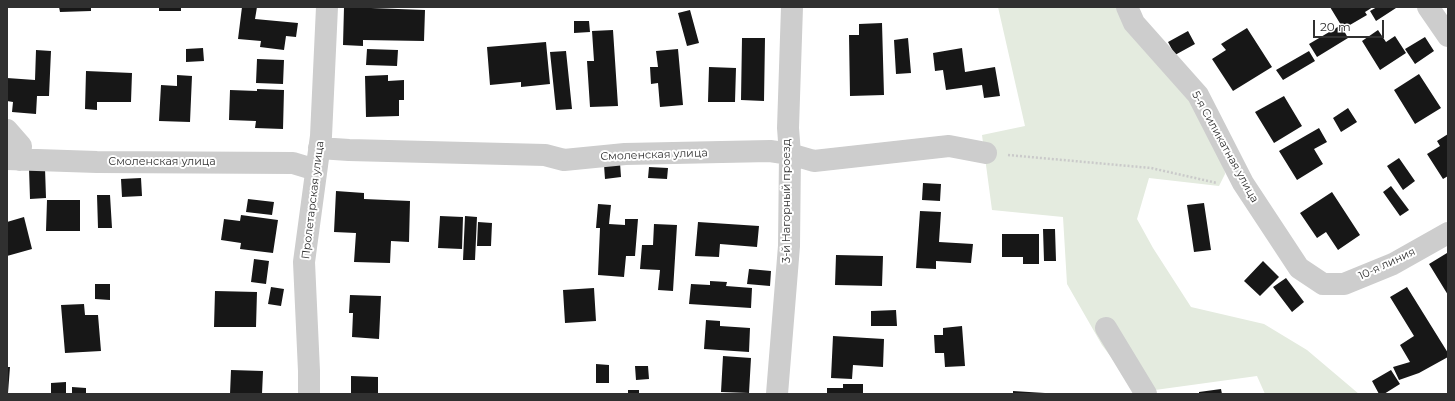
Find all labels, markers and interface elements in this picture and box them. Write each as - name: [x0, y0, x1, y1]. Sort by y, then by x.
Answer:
- scale bar: [1315, 12, 1386, 38]
- text: 20 m: [1320, 19, 1351, 34]
- street label: 5-я Силикатная улица: [1189, 89, 1261, 205]
- street label: 3-й Нагорный проезд: [780, 139, 794, 263]
- street label: Пролетарская улица: [299, 140, 327, 260]
- street label: Смоленская улица: [600, 147, 708, 163]
- street label: Смоленская улица: [108, 155, 216, 169]
- street label: 10-я линия: [1357, 245, 1417, 283]

